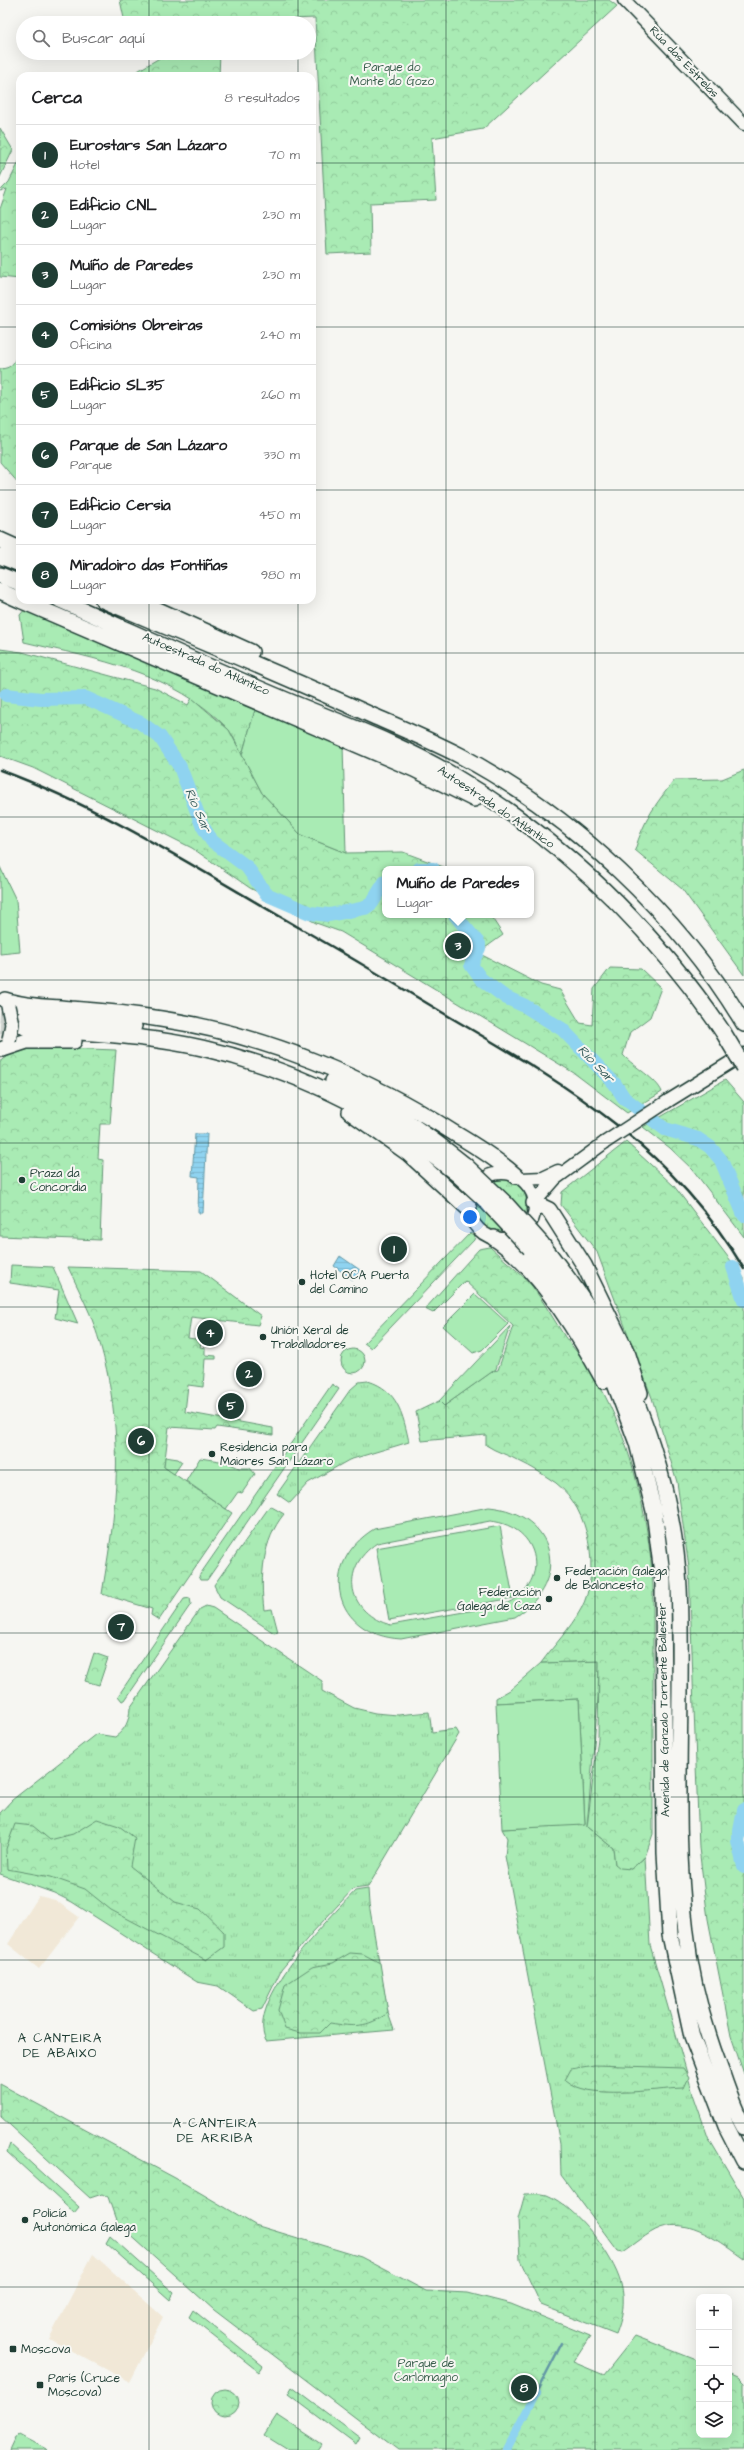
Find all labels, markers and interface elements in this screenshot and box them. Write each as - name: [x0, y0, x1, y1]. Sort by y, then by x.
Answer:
- search box: [16, 16, 316, 60]
- street label: Rúa das Estrelas: [645, 22, 723, 102]
- icon: search: [30, 27, 52, 49]
- text: Buscar aquí: [62, 28, 144, 49]
- park label: Parque do Monte do Gozo: [350, 59, 434, 90]
- text: Cerca: [32, 86, 82, 110]
- text: 8 resultados: [225, 89, 300, 107]
- text: Eurostars San Lázaro: [70, 135, 227, 156]
- text: 1: [44, 146, 46, 164]
- text: 70 m: [268, 146, 300, 164]
- text: Hotel: [70, 156, 100, 174]
- text: Edificio CNL: [70, 195, 157, 216]
- text: 2: [41, 206, 49, 224]
- text: 230 m: [262, 206, 300, 224]
- text: Lugar: [70, 216, 106, 234]
- text: Muíño de Paredes: [70, 255, 193, 276]
- text: 3: [42, 266, 48, 284]
- text: 230 m: [262, 266, 300, 284]
- text: Lugar: [70, 276, 106, 294]
- text: Comisións Obreiras: [70, 315, 203, 336]
- text: 4: [41, 326, 49, 344]
- text: 240 m: [260, 326, 300, 344]
- text: Oficina: [70, 336, 112, 354]
- text: Edificio SL35: [70, 375, 165, 396]
- text: 5: [40, 386, 50, 404]
- text: 260 m: [261, 386, 300, 404]
- text: Lugar: [70, 396, 106, 414]
- text: Parque de San Lázaro: [70, 435, 227, 456]
- text: 6: [41, 446, 49, 464]
- text: 330 m: [263, 446, 300, 464]
- text: Parque: [70, 456, 112, 474]
- text: Edificio Cersia: [70, 495, 171, 516]
- text: 7: [41, 506, 49, 524]
- text: 450 m: [258, 506, 300, 524]
- text: Lugar: [70, 516, 106, 534]
- text: Miradoiro das Fontiñas: [70, 555, 228, 576]
- text: 8: [41, 566, 49, 584]
- text: 980 m: [261, 566, 300, 584]
- text: Lugar: [70, 576, 106, 594]
- street label: Autoestrada do Atlántico: [140, 628, 273, 700]
- street label: Autoestrada do Atlántico: [434, 761, 558, 853]
- water label: Río Sar: [180, 785, 216, 836]
- popup: [382, 866, 534, 918]
- text: Muíño de Paredes: [397, 873, 519, 894]
- text: Lugar: [397, 894, 433, 912]
- pin: 3: [445, 931, 471, 961]
- water label: Río Sar: [574, 1041, 620, 1088]
- place label: Praza da Concordia: [30, 1165, 86, 1196]
- marker: Praza da Concordia: [17, 1175, 27, 1185]
- your location: [460, 1207, 480, 1227]
- pin: 1: [381, 1234, 407, 1264]
- place label: Hotel OCA Puerta del Camino: [310, 1267, 409, 1298]
- marker: Hotel OCA Puerta del Camino: [297, 1277, 307, 1287]
- pin: 4: [197, 1318, 223, 1348]
- place label: Unión Xeral de Traballadores: [271, 1322, 349, 1353]
- marker: Unión Xeral de Traballadores: [258, 1332, 268, 1342]
- pin: 2: [236, 1359, 262, 1389]
- pin: 5: [218, 1391, 244, 1421]
- pin: 6: [128, 1426, 154, 1456]
- place label: Residencia para Maiores San Lázaro: [220, 1439, 333, 1470]
- marker: Residencia para Maiores San Lázaro: [207, 1449, 217, 1459]
- place label: Federación Galega de Baloncesto: [565, 1563, 667, 1594]
- marker: Federación Galega de Baloncesto: [552, 1573, 562, 1583]
- place label: Federación Galega de Caza: [457, 1584, 541, 1616]
- marker: Federación Galega de Caza: [544, 1594, 554, 1604]
- street label: Avenida de Gonzalo Torrente Ballester: [654, 1602, 674, 1817]
- pin: 7: [108, 1612, 134, 1642]
- district label: A CANTEIRA DE ABAIXO: [18, 2029, 102, 2062]
- district label: A CANTEIRA DE ARRIBA: [173, 2114, 257, 2147]
- place label: Policía Autonómica Galega: [33, 2205, 136, 2237]
- marker: Policía Autonómica Galega: [20, 2215, 30, 2225]
- map controls: [696, 2294, 732, 2438]
- button: +: [696, 2294, 732, 2330]
- button: −: [696, 2330, 732, 2366]
- place label: Moscova: [21, 2341, 70, 2358]
- marker: Moscova: [8, 2344, 18, 2354]
- park label: Parque de Carlomagno: [394, 2355, 458, 2387]
- button: locate: [696, 2366, 732, 2402]
- place label: París (Cruce Moscova): [48, 2370, 120, 2401]
- pin: 8: [511, 2373, 537, 2403]
- marker: París (Cruce Moscova): [35, 2380, 45, 2390]
- button: layers: [696, 2402, 732, 2438]

